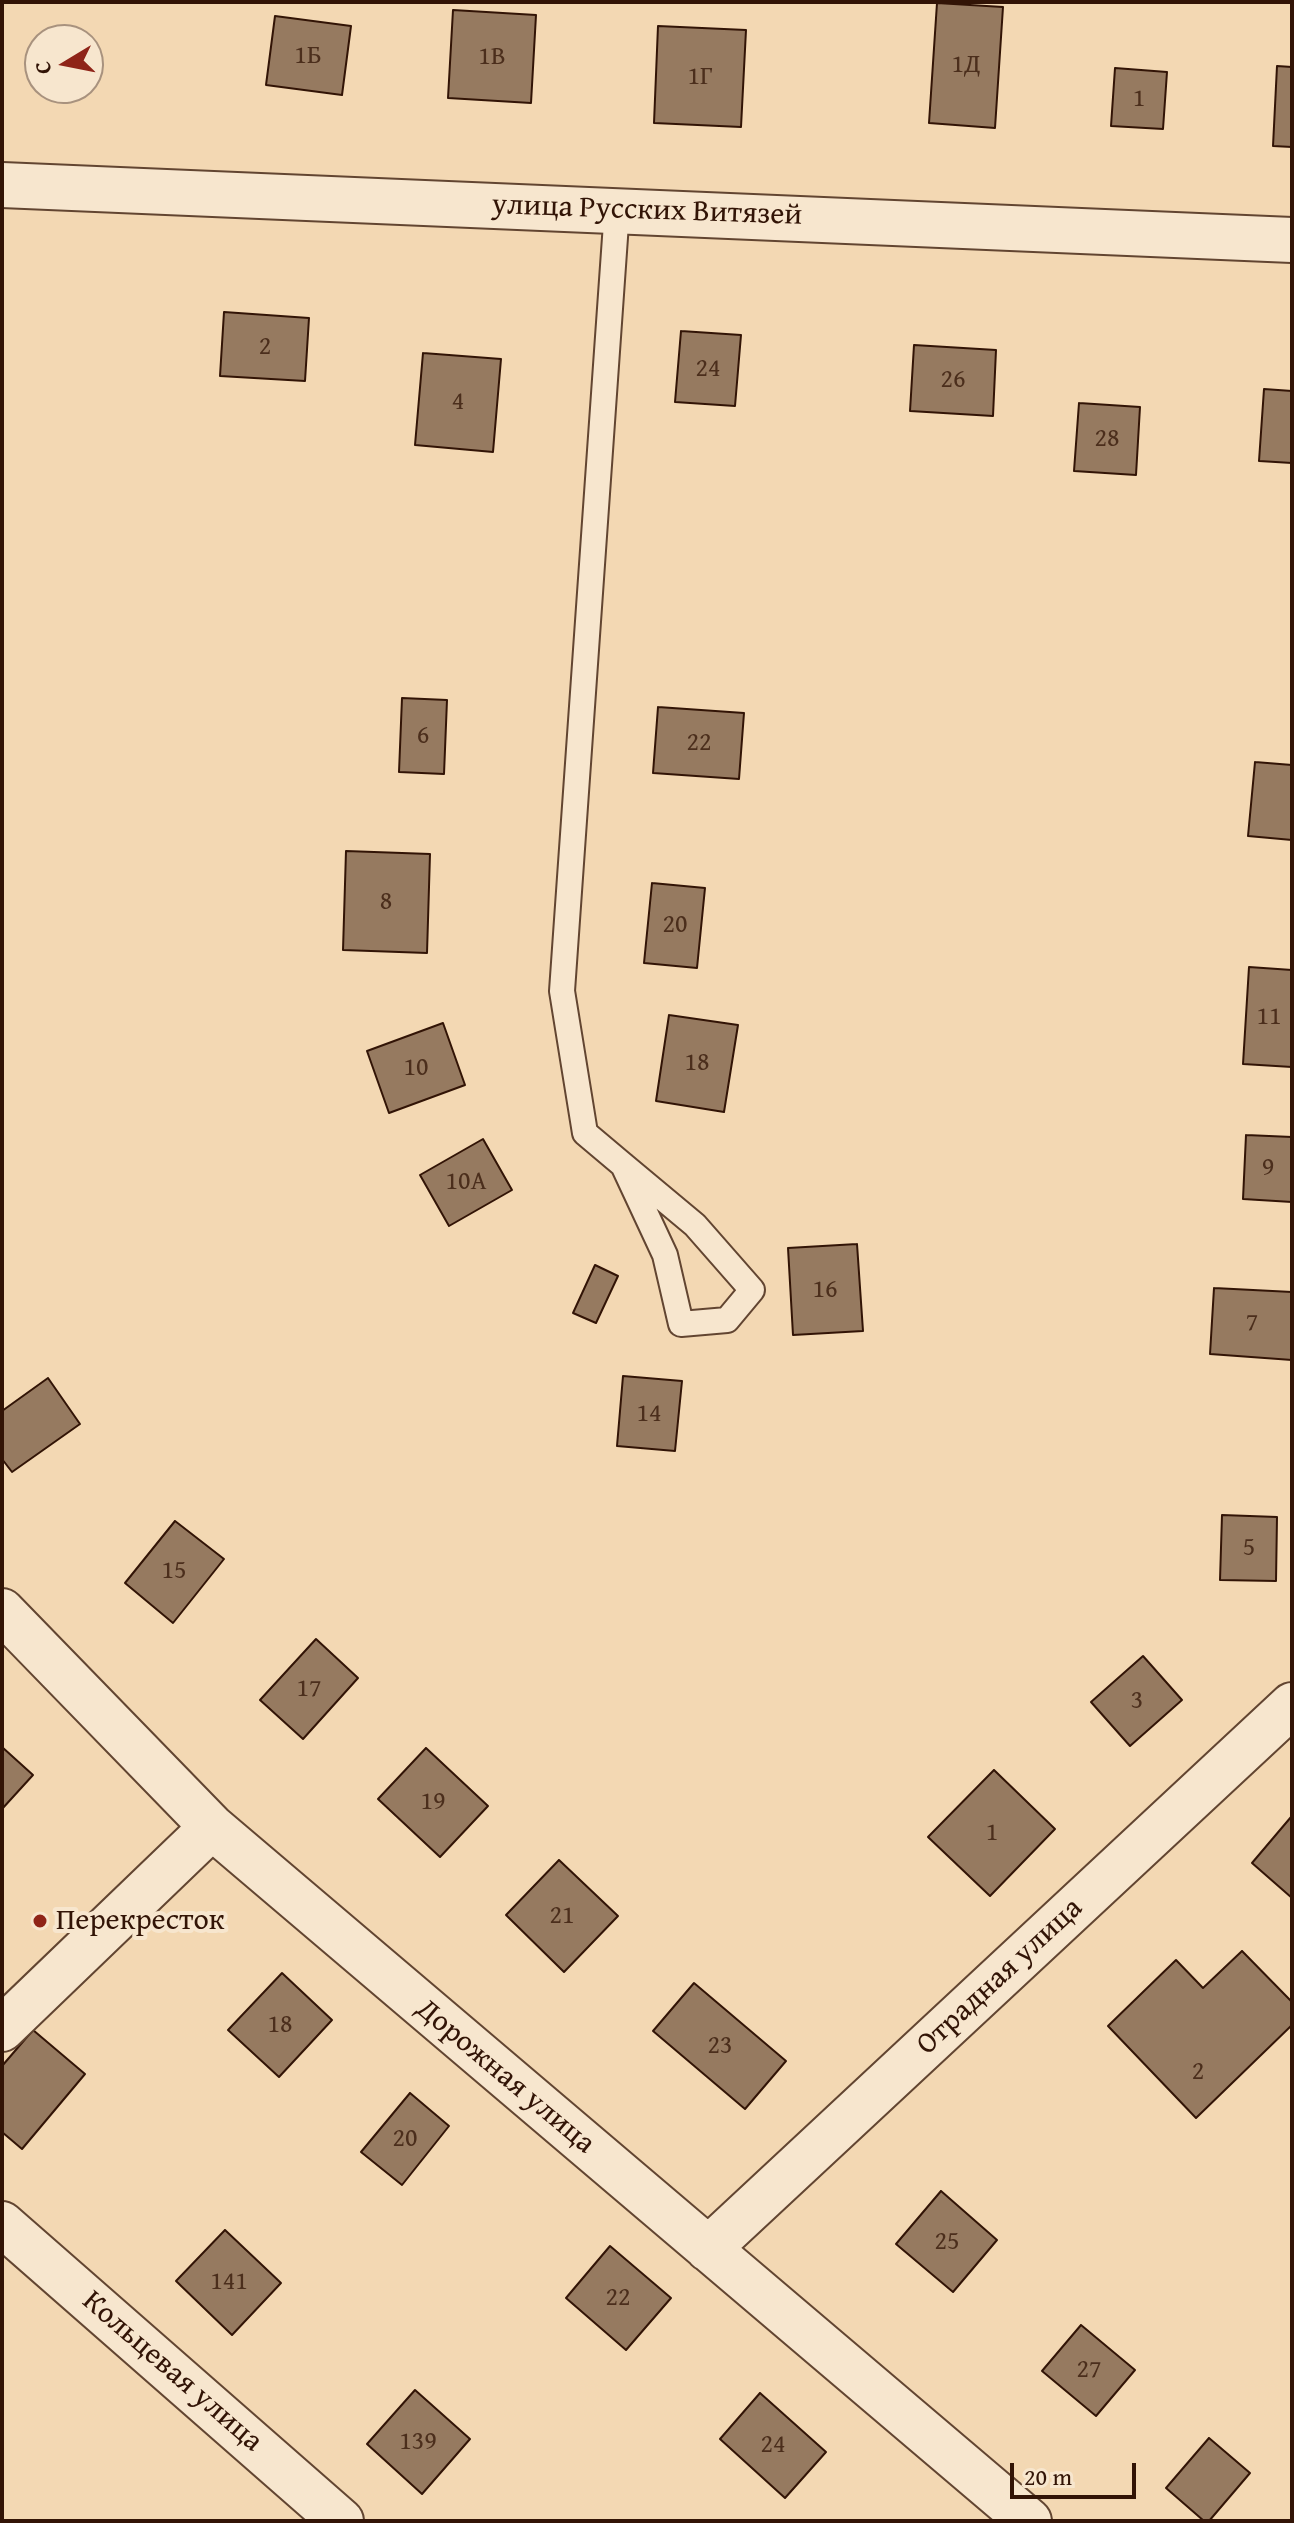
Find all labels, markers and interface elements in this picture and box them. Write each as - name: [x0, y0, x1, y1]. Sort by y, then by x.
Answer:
- north arrow: [24, 24, 104, 104]
- house number: 1Б: [294, 40, 322, 72]
- house number: 1В: [478, 41, 506, 73]
- house number: 1Д: [951, 49, 981, 81]
- text: С: [25, 59, 59, 77]
- house number: 1Г: [687, 61, 713, 93]
- house number: 1: [1133, 83, 1145, 115]
- street label: улица Русских Витязей: [491, 188, 803, 234]
- house number: 2: [259, 331, 271, 363]
- house number: 24: [695, 353, 721, 385]
- house number: 26: [940, 364, 966, 396]
- house number: 4: [452, 386, 464, 418]
- house number: 28: [1094, 423, 1120, 455]
- house number: 6: [417, 720, 429, 752]
- house number: 22: [686, 727, 712, 759]
- house number: 8: [380, 886, 392, 918]
- house number: 20: [662, 909, 688, 941]
- house number: 11: [1256, 1001, 1282, 1033]
- house number: 18: [684, 1047, 710, 1079]
- house number: 10: [403, 1052, 429, 1084]
- house number: 9: [1262, 1152, 1274, 1184]
- house number: 10А: [446, 1166, 486, 1198]
- house number: 16: [812, 1274, 838, 1306]
- house number: 7: [1246, 1307, 1258, 1339]
- house number: 14: [636, 1398, 662, 1430]
- house number: 5: [1243, 1532, 1255, 1564]
- house number: 15: [161, 1555, 187, 1587]
- house number: 17: [296, 1673, 322, 1705]
- house number: 3: [1131, 1685, 1143, 1717]
- house number: 19: [420, 1786, 446, 1818]
- house number: 1: [986, 1817, 998, 1849]
- street label: Отрадная улица: [909, 1891, 1091, 2063]
- house number: 21: [549, 1900, 575, 1932]
- place label: Перекресток: [56, 1903, 224, 1939]
- marker: Перекресток: [31, 1912, 49, 1930]
- street label: Дорожная улица: [408, 1992, 602, 2162]
- house number: 18: [267, 2009, 293, 2041]
- house number: 23: [707, 2030, 733, 2062]
- house number: 2: [1192, 2056, 1204, 2088]
- house number: 20: [392, 2123, 418, 2155]
- house number: 25: [934, 2226, 960, 2258]
- house number: 141: [210, 2266, 248, 2298]
- house number: 22: [605, 2282, 631, 2314]
- street label: Кольцевая улица: [74, 2284, 270, 2460]
- house number: 27: [1076, 2354, 1102, 2386]
- house number: 139: [399, 2426, 437, 2458]
- house number: 24: [760, 2429, 786, 2461]
- scale bar: [1014, 2447, 1140, 2497]
- text: 20 m: [1024, 2459, 1072, 2494]

